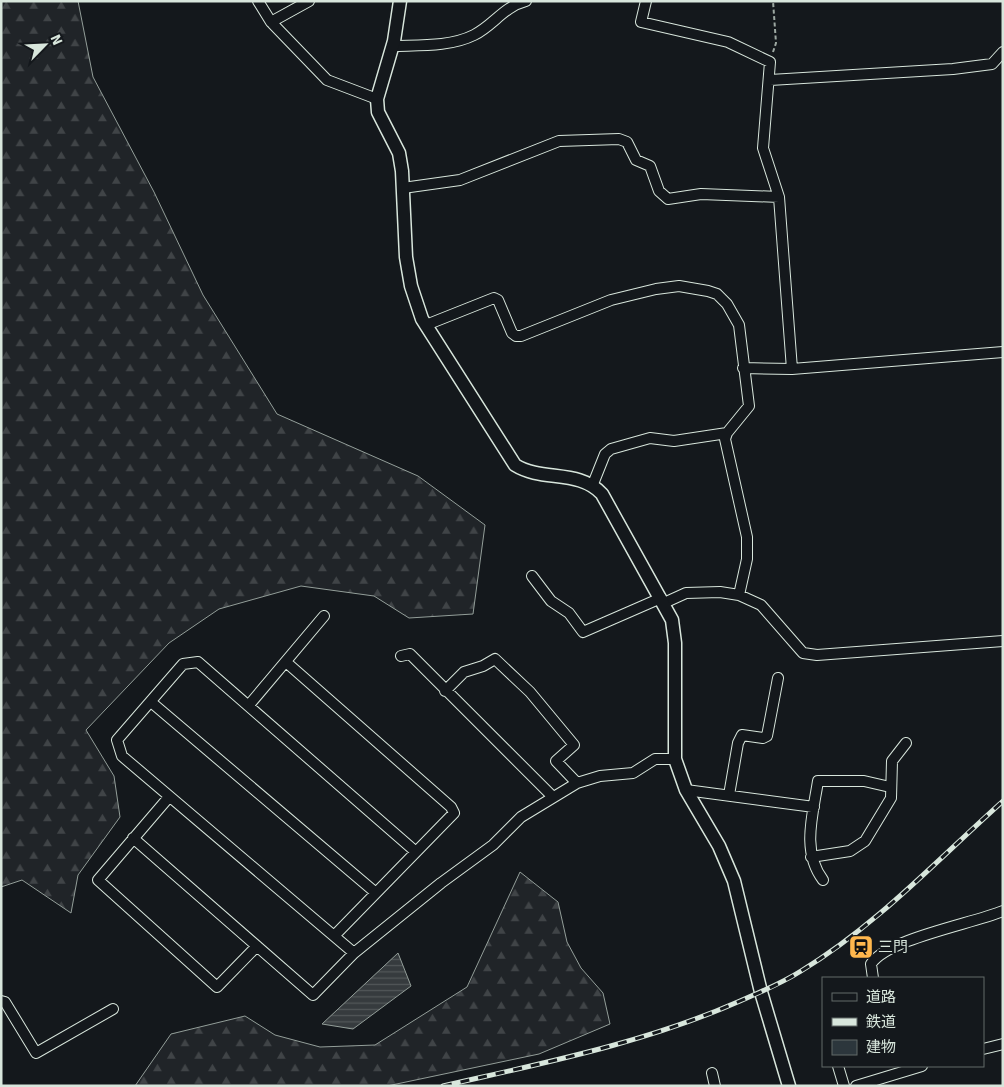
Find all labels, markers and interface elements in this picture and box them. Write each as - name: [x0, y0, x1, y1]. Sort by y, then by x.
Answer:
- north arrow: [20, 20, 70, 70]
- text: N: [47, 32, 66, 48]
- station icon: 三門: [848, 934, 874, 960]
- place label: 三門: [878, 938, 908, 956]
- legend: [822, 977, 984, 1067]
- text: 道路: [866, 988, 896, 1006]
- text: 鉄道: [866, 1013, 896, 1031]
- text: 建物: [866, 1038, 896, 1056]

